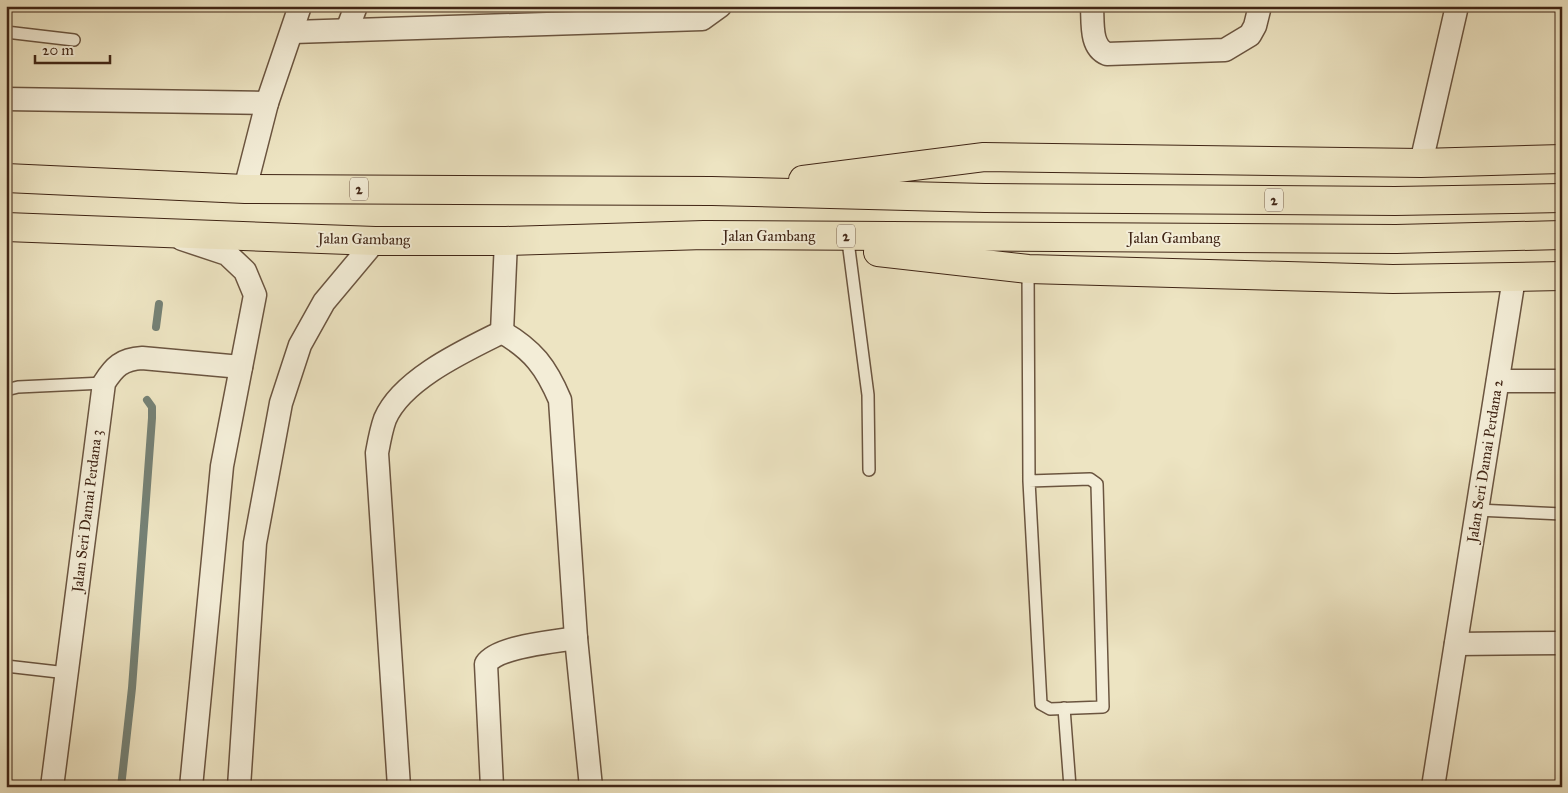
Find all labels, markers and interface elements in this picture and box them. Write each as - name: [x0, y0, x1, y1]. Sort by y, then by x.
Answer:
- scale bar: [35, 32, 110, 64]
- text: 20 m: [42, 41, 74, 59]
- road number: 2: [350, 178, 368, 200]
- road number: 2: [1265, 188, 1283, 212]
- road number: 2: [837, 225, 855, 248]
- street label: Jalan Gambang: [721, 227, 816, 246]
- street label: Jalan Gambang: [316, 229, 411, 250]
- street label: Jalan Gambang: [1126, 229, 1221, 248]
- street label: Jalan Seri Damai Perdana 2: [1463, 377, 1508, 546]
- street label: Jalan Seri Damai Perdana 3: [68, 429, 107, 595]

